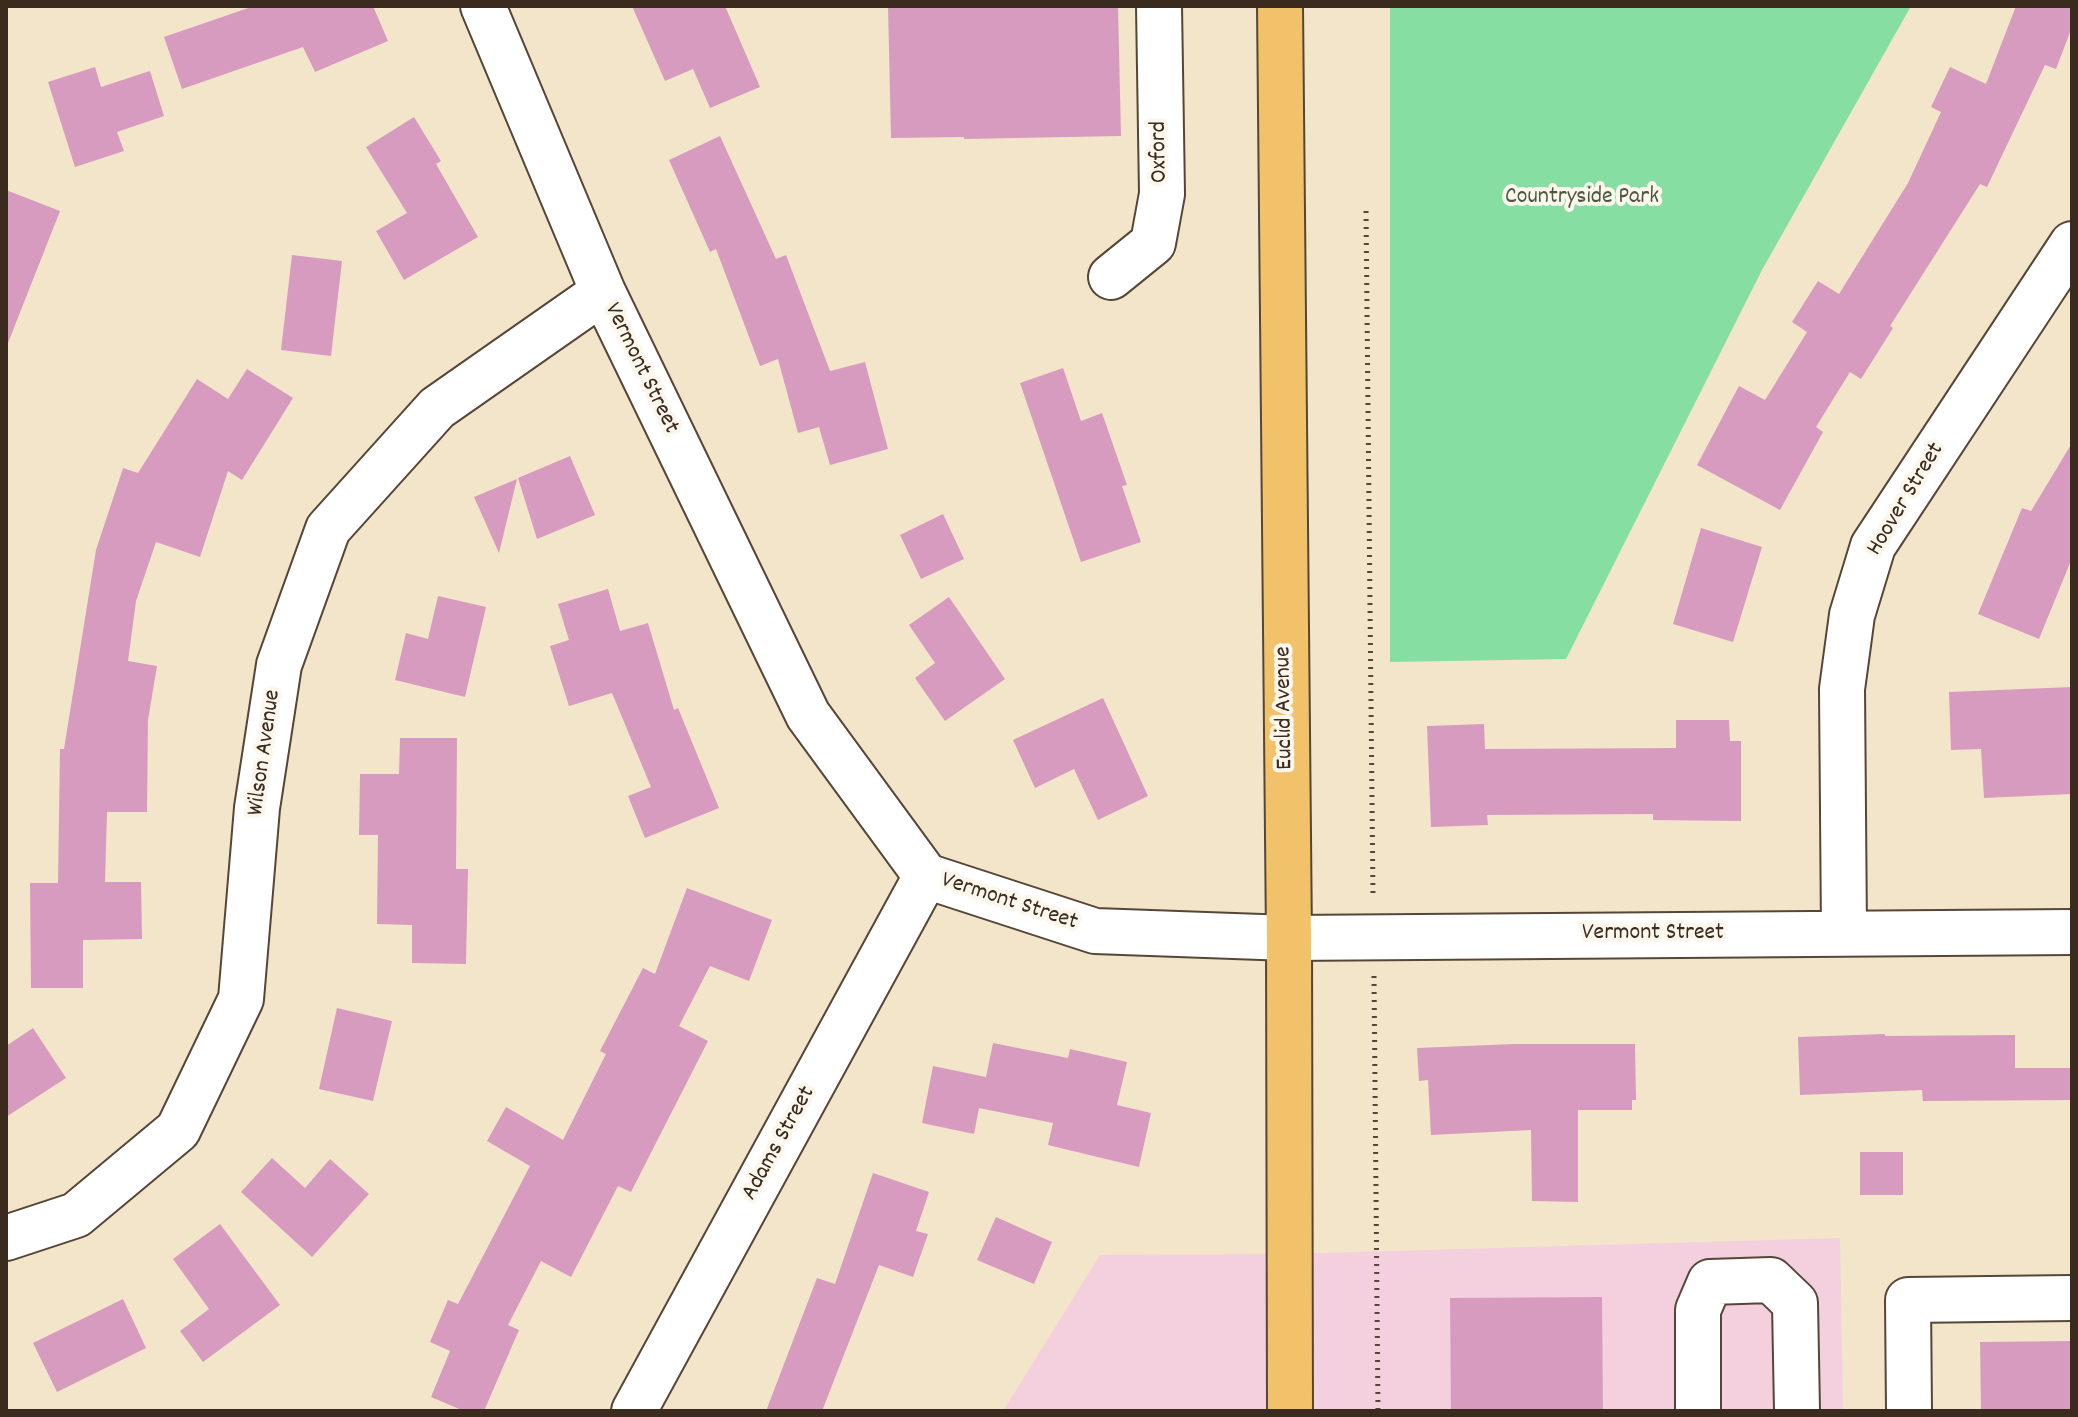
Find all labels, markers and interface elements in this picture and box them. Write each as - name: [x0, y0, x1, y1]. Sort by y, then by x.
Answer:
- street label: Oxford: [1146, 121, 1176, 183]
- park label: Countryside Park: [1505, 185, 1659, 213]
- street label: Vermont Street: [596, 299, 684, 439]
- street label: Hoover Street: [1862, 438, 1952, 562]
- street label: Euclid Avenue: [1271, 646, 1301, 770]
- street label: Wilson Avenue: [243, 688, 289, 818]
- street label: Vermont Street: [937, 867, 1081, 939]
- street label: Vermont Street: [1582, 921, 1724, 949]
- street label: Adams Street: [737, 1082, 823, 1206]

